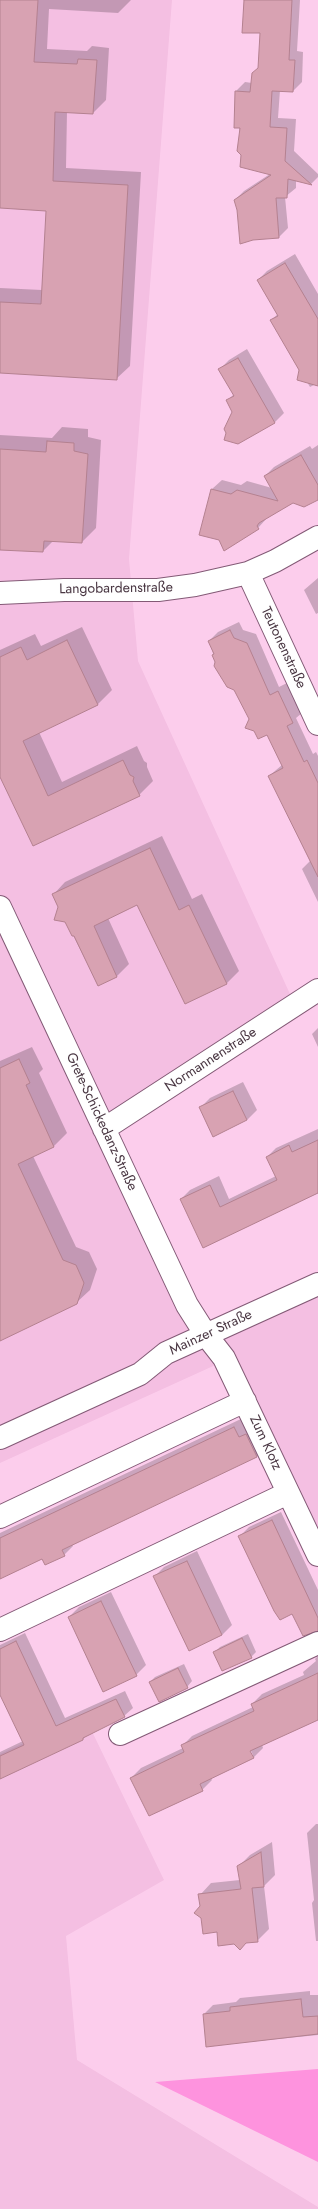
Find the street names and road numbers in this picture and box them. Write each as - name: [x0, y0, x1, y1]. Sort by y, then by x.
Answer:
- street label: Langobardenstraße: [59, 580, 173, 598]
- street label: Teutonenstraße: [257, 604, 309, 692]
- street label: Normannenstraße: [162, 1024, 260, 1096]
- street label: Grete-Schickedanz-Straße: [62, 1050, 140, 1194]
- street label: Mainzer Straße: [167, 1307, 255, 1359]
- street label: Zum Klotz: [245, 1413, 285, 1473]

